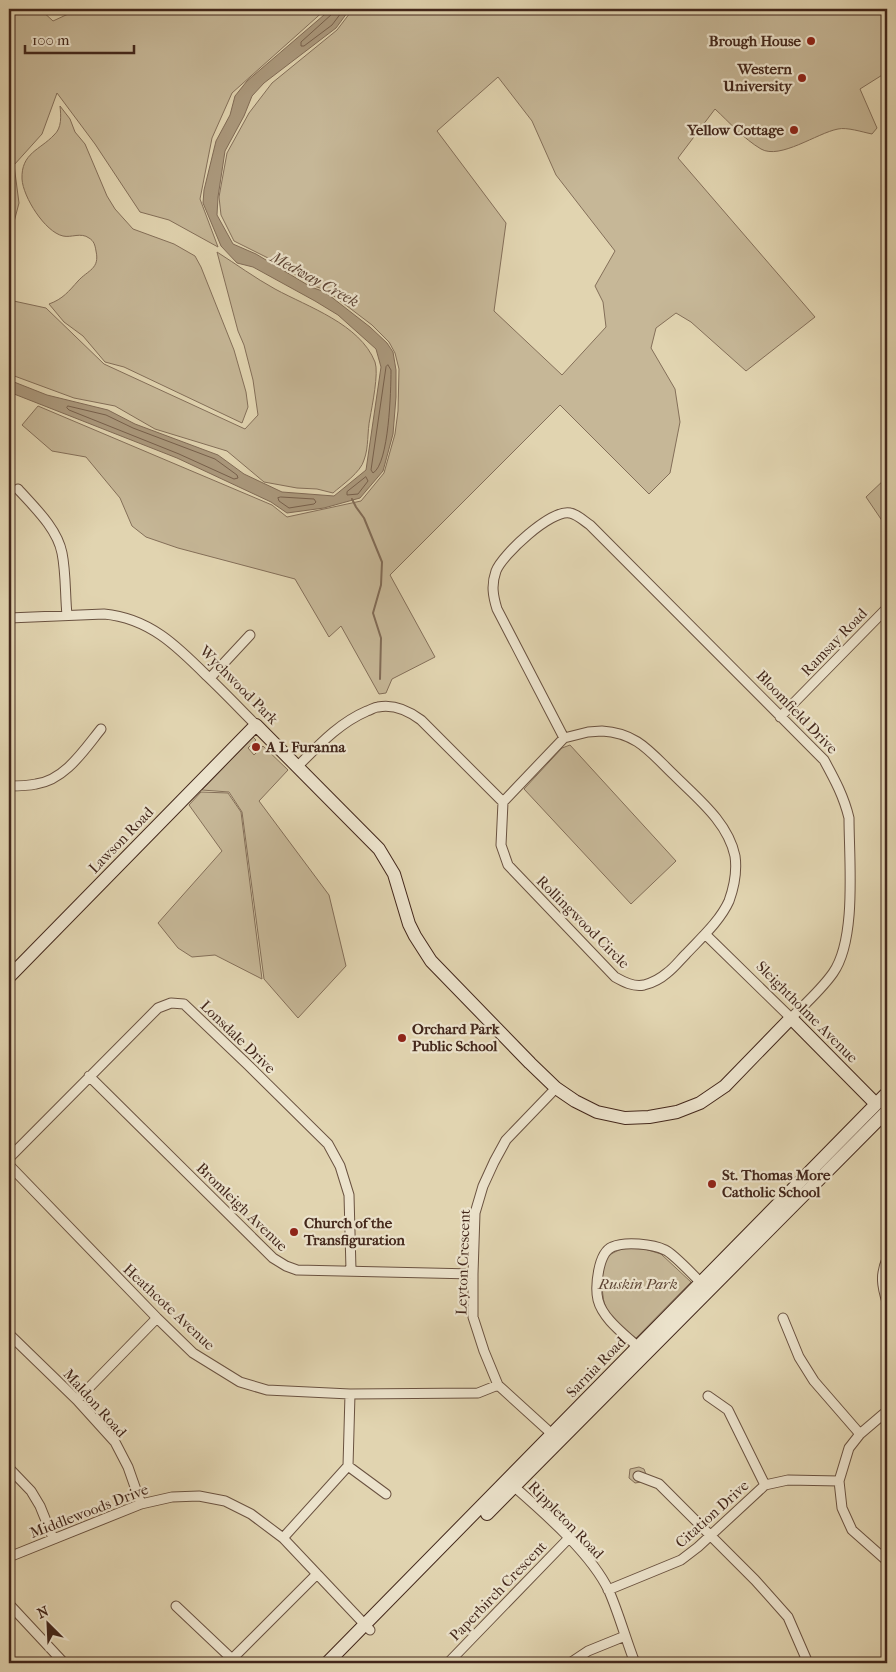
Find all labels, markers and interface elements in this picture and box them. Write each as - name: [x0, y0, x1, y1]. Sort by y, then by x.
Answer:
- scale bar: [25, 22, 134, 54]
- text: 100 m: [32, 31, 70, 49]
- place label: Brough House: [709, 32, 802, 50]
- marker: Brough House: [805, 35, 817, 47]
- place label: Western University: [722, 60, 793, 95]
- marker: Western University: [796, 72, 808, 84]
- place label: Yellow Cottage: [686, 121, 785, 139]
- marker: Yellow Cottage: [788, 124, 800, 136]
- water label: Medway Creek: [267, 247, 362, 311]
- street label: Ramsay Road: [797, 604, 871, 680]
- street label: Wychwood Park: [195, 641, 282, 728]
- street label: Bloomfield Drive: [753, 666, 842, 758]
- place label: A L Furanna: [265, 738, 346, 756]
- marker: A L Furanna: [250, 741, 262, 753]
- street label: Lawson Road: [85, 802, 158, 877]
- street label: Rollingwood Circle: [533, 872, 634, 973]
- street label: Sleightholme Avenue: [752, 957, 862, 1067]
- street label: Lonsdale Drive: [197, 997, 280, 1078]
- place label: Orchard Park Public School: [412, 1020, 501, 1055]
- marker: Orchard Park Public School: [396, 1032, 408, 1044]
- street label: Bromleigh Avenue: [193, 1159, 292, 1256]
- place label: St. Thomas More Catholic School: [722, 1166, 831, 1201]
- marker: St. Thomas More Catholic School: [706, 1178, 718, 1190]
- street label: Leyton Crescent: [452, 1208, 474, 1315]
- place label: Church of the Transfiguration: [303, 1214, 405, 1249]
- marker: Church of the Transfiguration: [288, 1226, 300, 1238]
- street label: Heathcote Avenue: [120, 1260, 219, 1354]
- park label: Ruskin Park: [597, 1275, 678, 1293]
- street label: Sarnia Road: [563, 1332, 630, 1401]
- street label: Maldon Road: [60, 1365, 131, 1441]
- street label: Citation Drive: [672, 1476, 753, 1552]
- street label: Rippleton Road: [524, 1477, 608, 1563]
- street label: Middlewoods Drive: [27, 1480, 151, 1542]
- street label: Paperbirch Crescent: [446, 1537, 551, 1645]
- north arrow: [22, 1600, 72, 1650]
- text: N: [35, 1603, 52, 1623]

